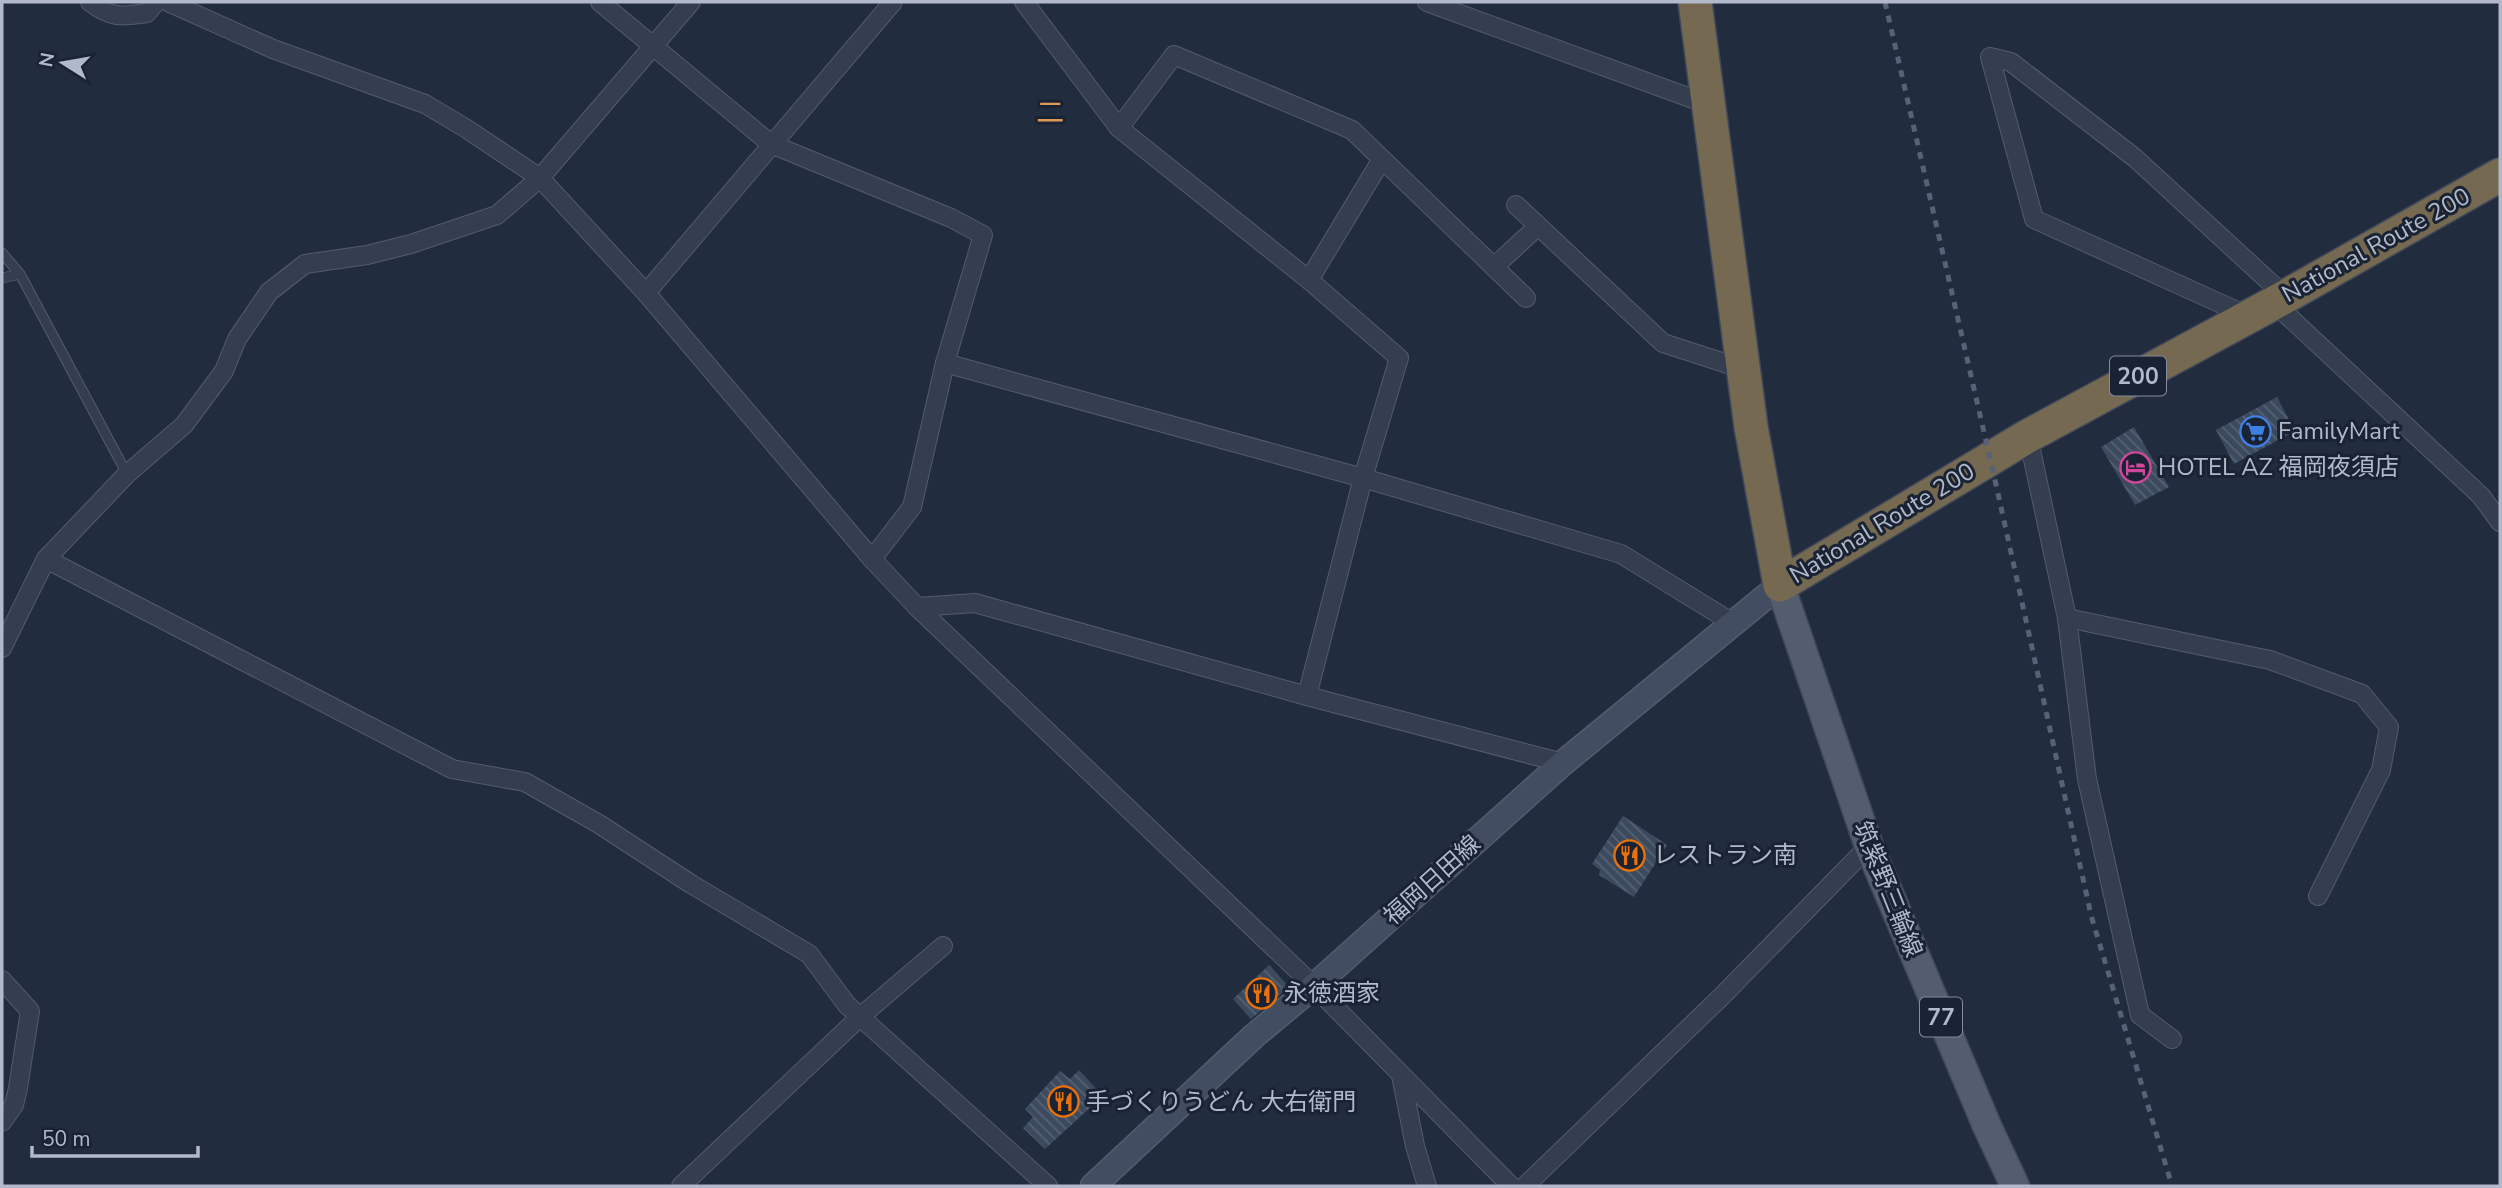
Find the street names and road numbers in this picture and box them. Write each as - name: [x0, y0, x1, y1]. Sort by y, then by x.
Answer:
- street label: National Route 200: [2276, 180, 2476, 310]
- road number: 200: [2110, 356, 2166, 396]
- street label: National Route 200: [1784, 455, 1980, 591]
- street label: 筑紫野三輪線: [1846, 816, 1930, 962]
- street label: 福岡日田線: [1377, 828, 1487, 932]
- road number: 77: [1920, 998, 1962, 1036]

